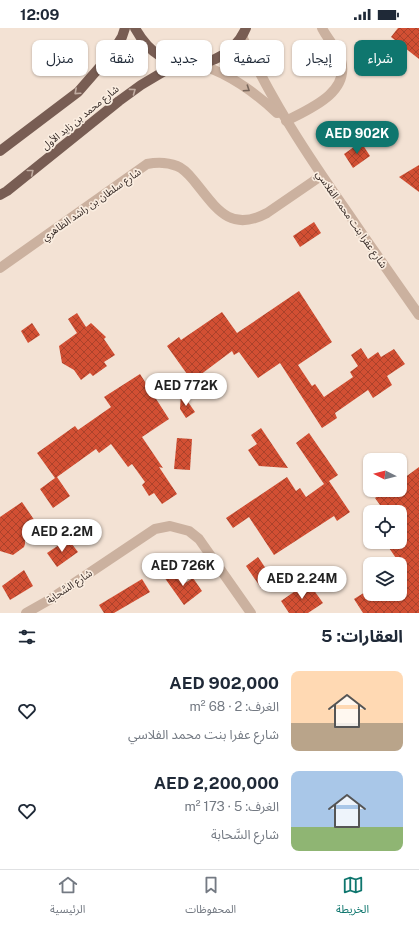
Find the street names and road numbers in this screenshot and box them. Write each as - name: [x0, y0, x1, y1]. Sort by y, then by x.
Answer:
- street label: شارع محمد بن زايد الأول: [39, 82, 122, 153]
- street label: شارع سلطان بن راشد الظاهري: [39, 165, 144, 245]
- street label: شارع عفرا بنت محمد الفلاسي: [312, 168, 390, 271]
- street label: شارع السَّحابة: [44, 566, 95, 607]

